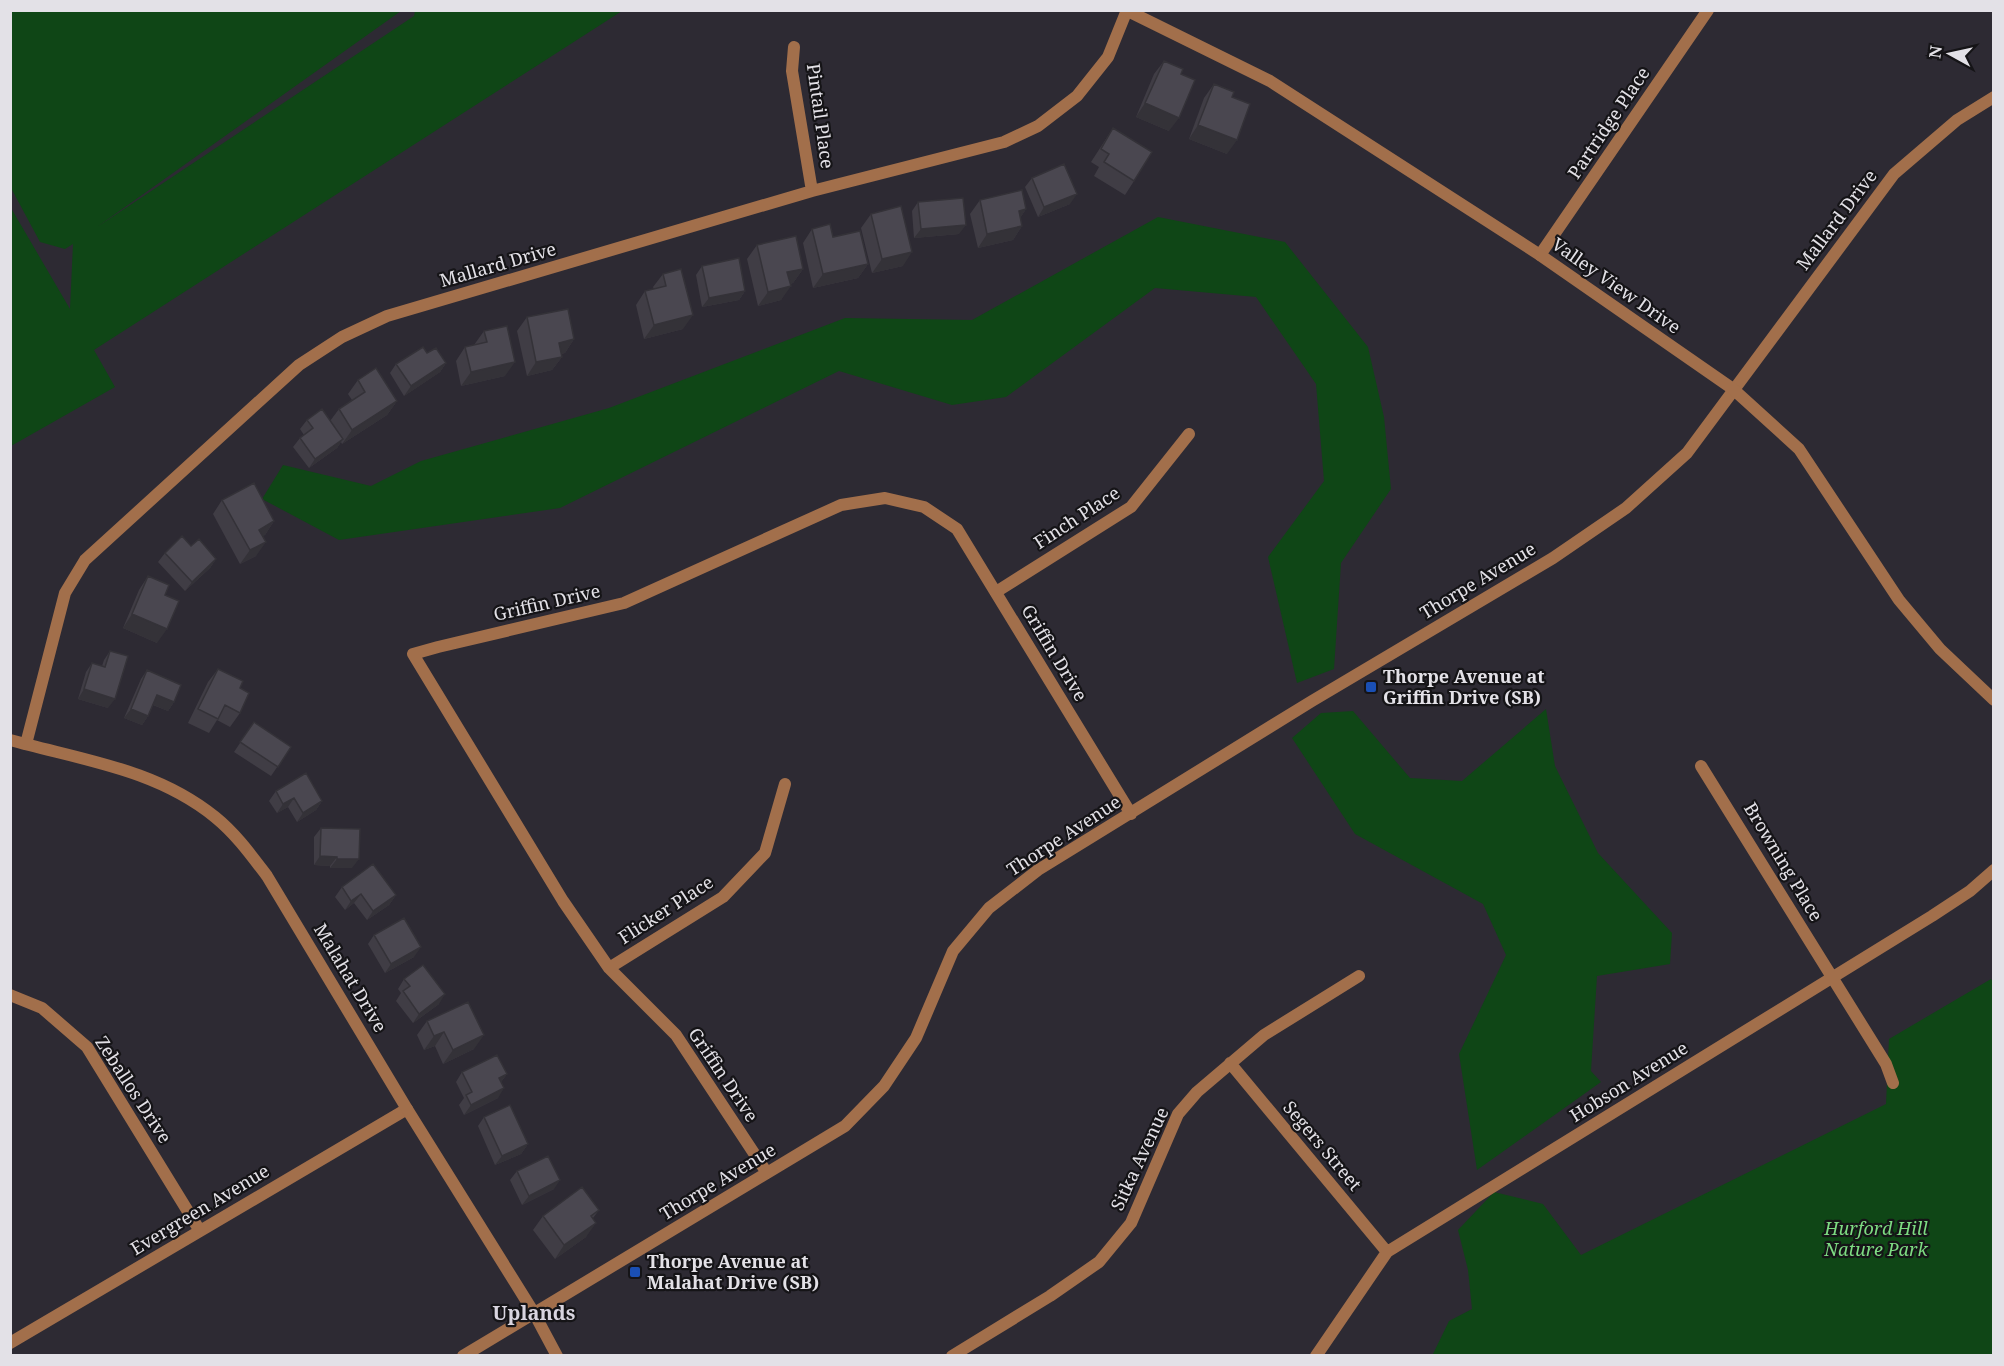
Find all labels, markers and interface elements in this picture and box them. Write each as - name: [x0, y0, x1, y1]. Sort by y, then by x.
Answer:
- north arrow: [1920, 24, 1980, 84]
- text: N: [1923, 44, 1947, 60]
- street label: Pintail Place: [802, 62, 840, 170]
- street label: Partridge Place: [1562, 62, 1655, 183]
- street label: Mallard Drive: [1791, 164, 1882, 275]
- street label: Valley View Drive: [1547, 232, 1686, 339]
- street label: Mallard Drive: [437, 236, 559, 292]
- street label: Finch Place: [1029, 480, 1124, 554]
- street label: Thorpe Avenue: [1415, 536, 1540, 624]
- street label: Griffin Drive: [491, 578, 602, 626]
- street label: Griffin Drive: [1017, 600, 1093, 705]
- place label: Thorpe Avenue at Griffin Drive (SB): [1383, 664, 1545, 709]
- marker: Thorpe Avenue at Griffin Drive (SB): [1364, 680, 1378, 694]
- street label: Thorpe Avenue: [1002, 789, 1125, 881]
- street label: Browning Place: [1739, 798, 1829, 925]
- street label: Flicker Place: [613, 869, 718, 949]
- street label: Malahat Drive: [309, 919, 393, 1036]
- street label: Griffin Drive: [683, 1023, 764, 1126]
- street label: Zeballos Drive: [90, 1031, 177, 1148]
- street label: Hobson Avenue: [1565, 1035, 1692, 1127]
- street label: Segers Street: [1278, 1095, 1367, 1195]
- street label: Sitka Avenue: [1105, 1103, 1174, 1214]
- street label: Thorpe Avenue: [655, 1137, 780, 1225]
- street label: Evergreen Avenue: [126, 1158, 273, 1260]
- park label: Hurford Hill Nature Park: [1823, 1216, 1928, 1261]
- place label: Thorpe Avenue at Malahat Drive (SB): [647, 1249, 819, 1294]
- marker: Thorpe Avenue at Malahat Drive (SB): [628, 1265, 642, 1279]
- district label: Uplands: [493, 1299, 575, 1326]

